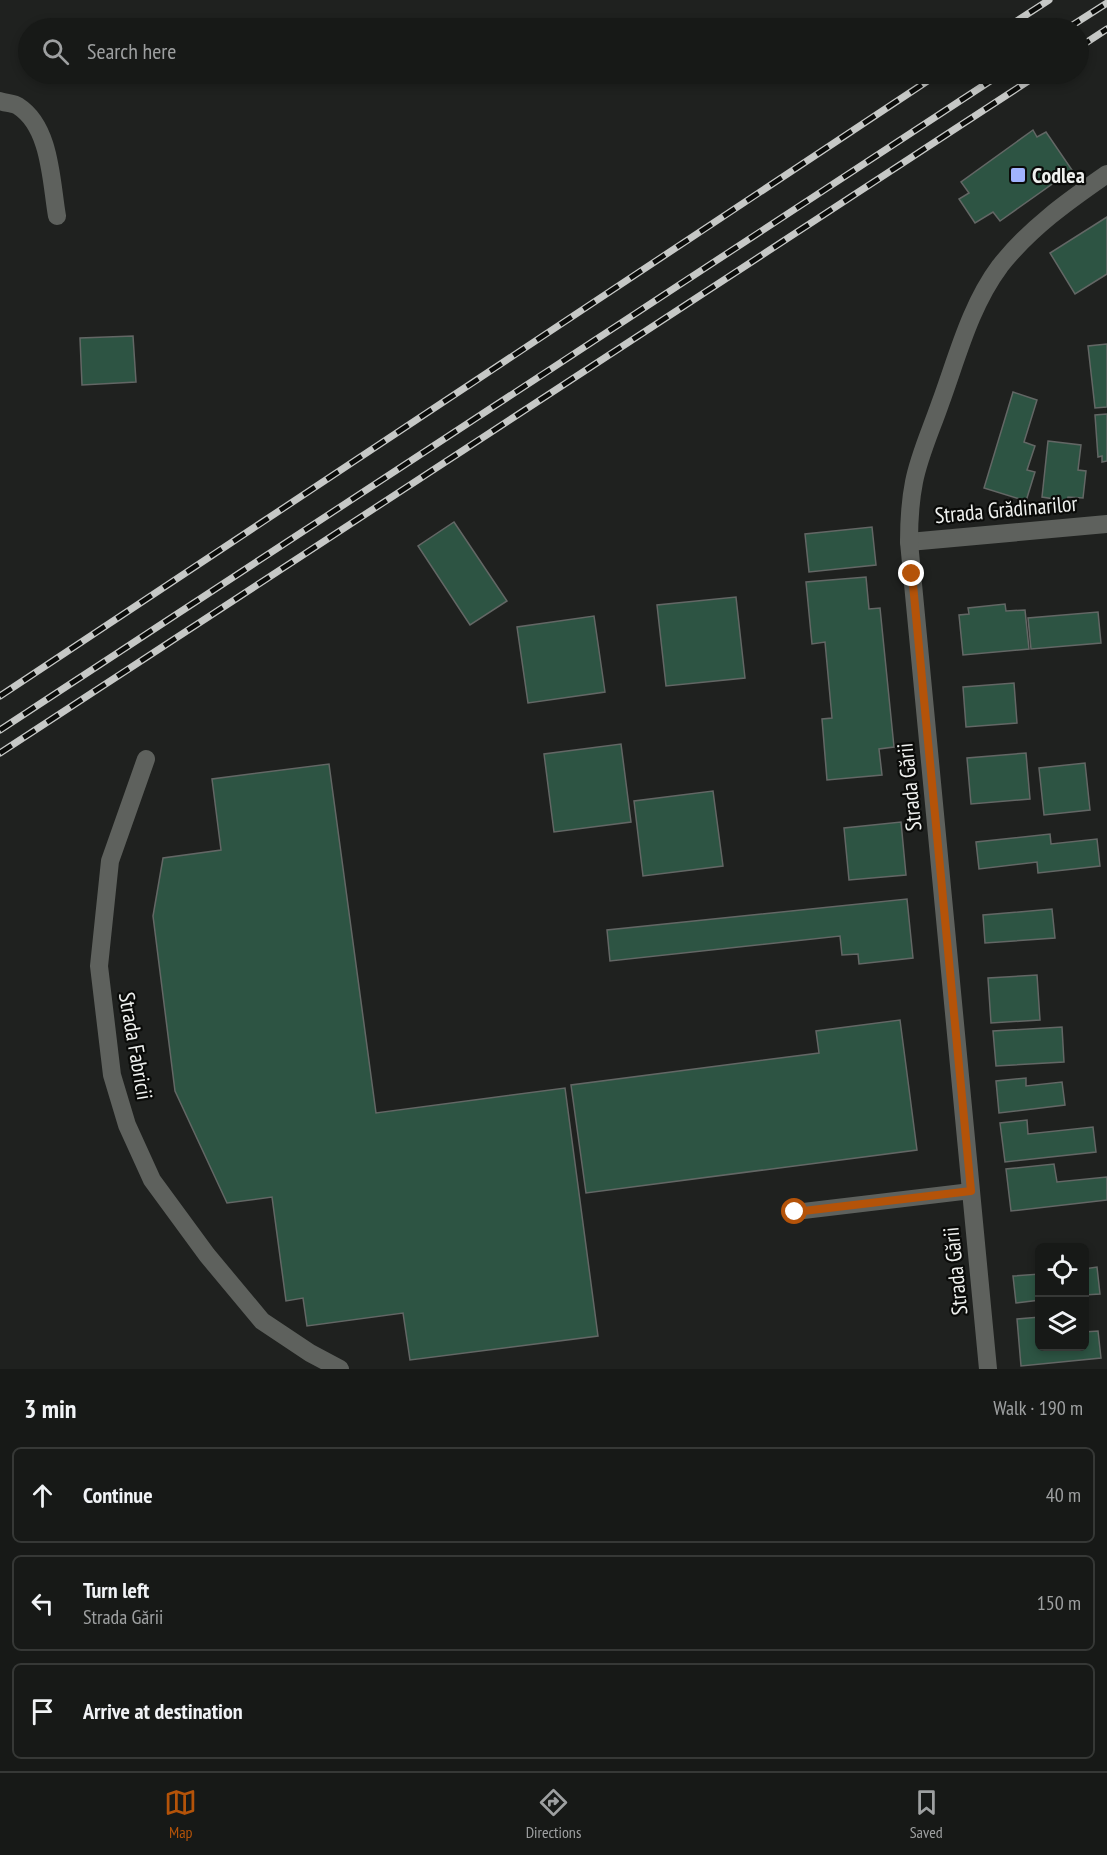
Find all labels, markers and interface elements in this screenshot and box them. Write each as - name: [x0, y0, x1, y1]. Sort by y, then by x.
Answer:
- search box: [18, 18, 1089, 84]
- icon: search: [39, 35, 72, 68]
- text: Search here: [87, 37, 176, 65]
- place label: Codlea: [1032, 161, 1085, 189]
- marker: Codlea: [1009, 166, 1027, 184]
- street label: Strada Grădinarilor: [933, 489, 1079, 529]
- route end: [898, 560, 924, 586]
- street label: Strada Gării: [890, 742, 928, 832]
- street label: Strada Fabricii: [113, 990, 159, 1102]
- route start: [781, 1198, 807, 1224]
- street label: Strada Gării: [936, 1226, 974, 1316]
- map controls: [1035, 1243, 1089, 1351]
- button: locate: [1035, 1243, 1089, 1297]
- button: layers: [1035, 1297, 1089, 1351]
- text: 3 min: [24, 1392, 77, 1425]
- text: Walk · 190 m: [993, 1395, 1083, 1421]
- icon: ahead: [26, 1479, 59, 1512]
- text: Continue: [83, 1481, 153, 1509]
- text: 40 m: [1046, 1482, 1081, 1508]
- text: Turn left: [83, 1576, 149, 1604]
- icon: left: [26, 1587, 59, 1620]
- text: 150 m: [1037, 1590, 1081, 1616]
- text: Strada Gării: [83, 1604, 163, 1630]
- icon: arrive: [26, 1695, 59, 1728]
- text: Arrive at destination: [83, 1697, 243, 1725]
- tab: Map: [164, 1786, 197, 1842]
- tab: Directions: [526, 1786, 581, 1842]
- tab: Saved: [910, 1786, 943, 1842]

